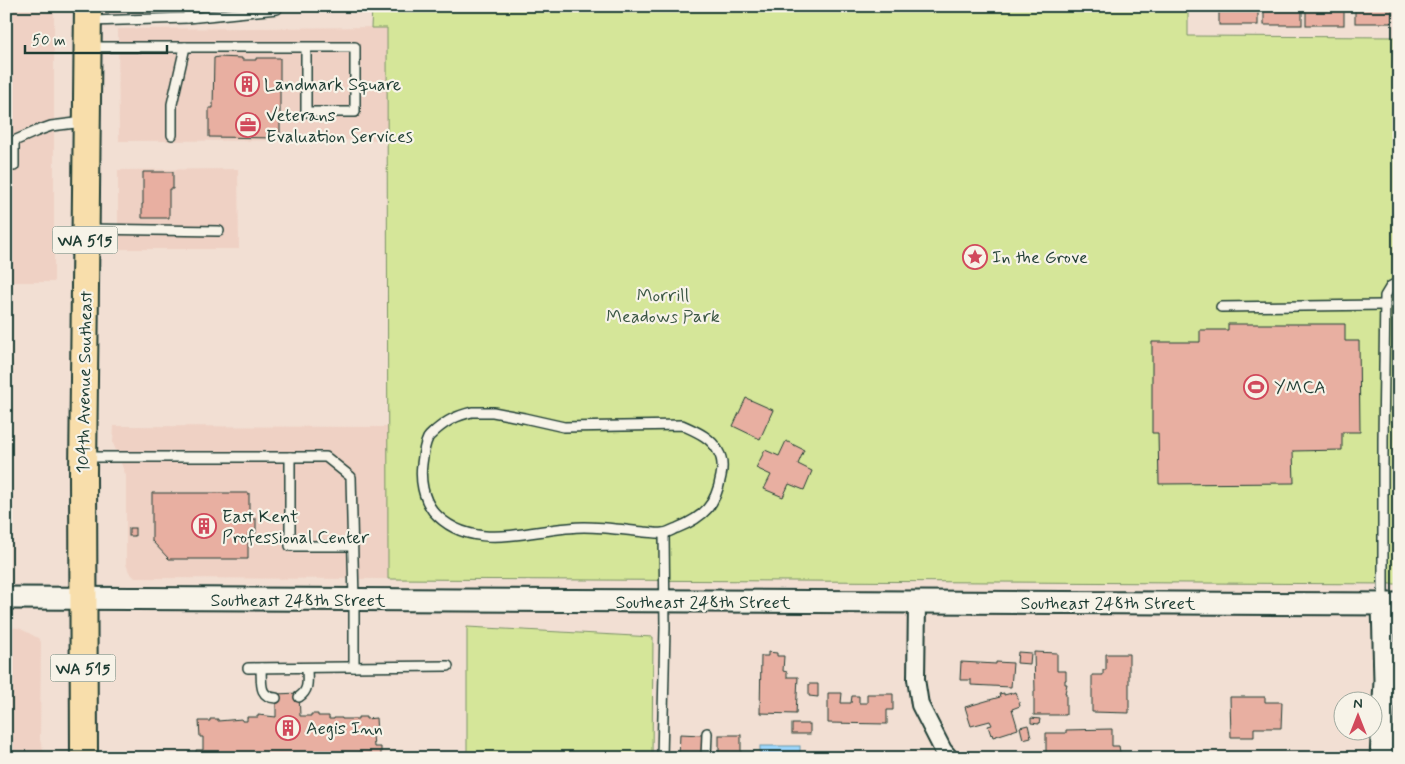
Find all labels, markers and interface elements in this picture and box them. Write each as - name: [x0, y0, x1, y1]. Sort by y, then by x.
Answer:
- scale bar: [25, 22, 168, 54]
- text: 50 m: [32, 31, 66, 51]
- building icon: Landmark Square: [234, 71, 260, 97]
- place label: Landmark Square: [264, 73, 401, 97]
- place label: Veterans Evaluation Services: [266, 104, 413, 149]
- office icon: Veterans Evaluation Services: [235, 112, 261, 138]
- road number: WA 515: [52, 226, 118, 254]
- place icon: In the Grove: [962, 244, 988, 270]
- place label: In the Grove: [992, 246, 1088, 270]
- park label: Morrill Meadows Park: [606, 284, 720, 329]
- street label: 104th Avenue Southeast: [71, 290, 99, 474]
- sports icon: YMCA: [1243, 374, 1269, 400]
- place label: YMCA: [1274, 376, 1326, 400]
- place label: East Kent Professional Center: [222, 505, 370, 550]
- building icon: East Kent Professional Center: [191, 513, 217, 539]
- street label: Southeast 248th Street: [210, 589, 386, 613]
- street label: Southeast 248th Street: [615, 591, 791, 615]
- street label: Southeast 248th Street: [1020, 592, 1196, 616]
- road number: WA 515: [51, 654, 116, 681]
- north arrow: [1332, 692, 1382, 742]
- text: N: [1353, 695, 1363, 713]
- building icon: Aegis Inn: [275, 715, 301, 741]
- place label: Aegis Inn: [306, 717, 383, 741]

